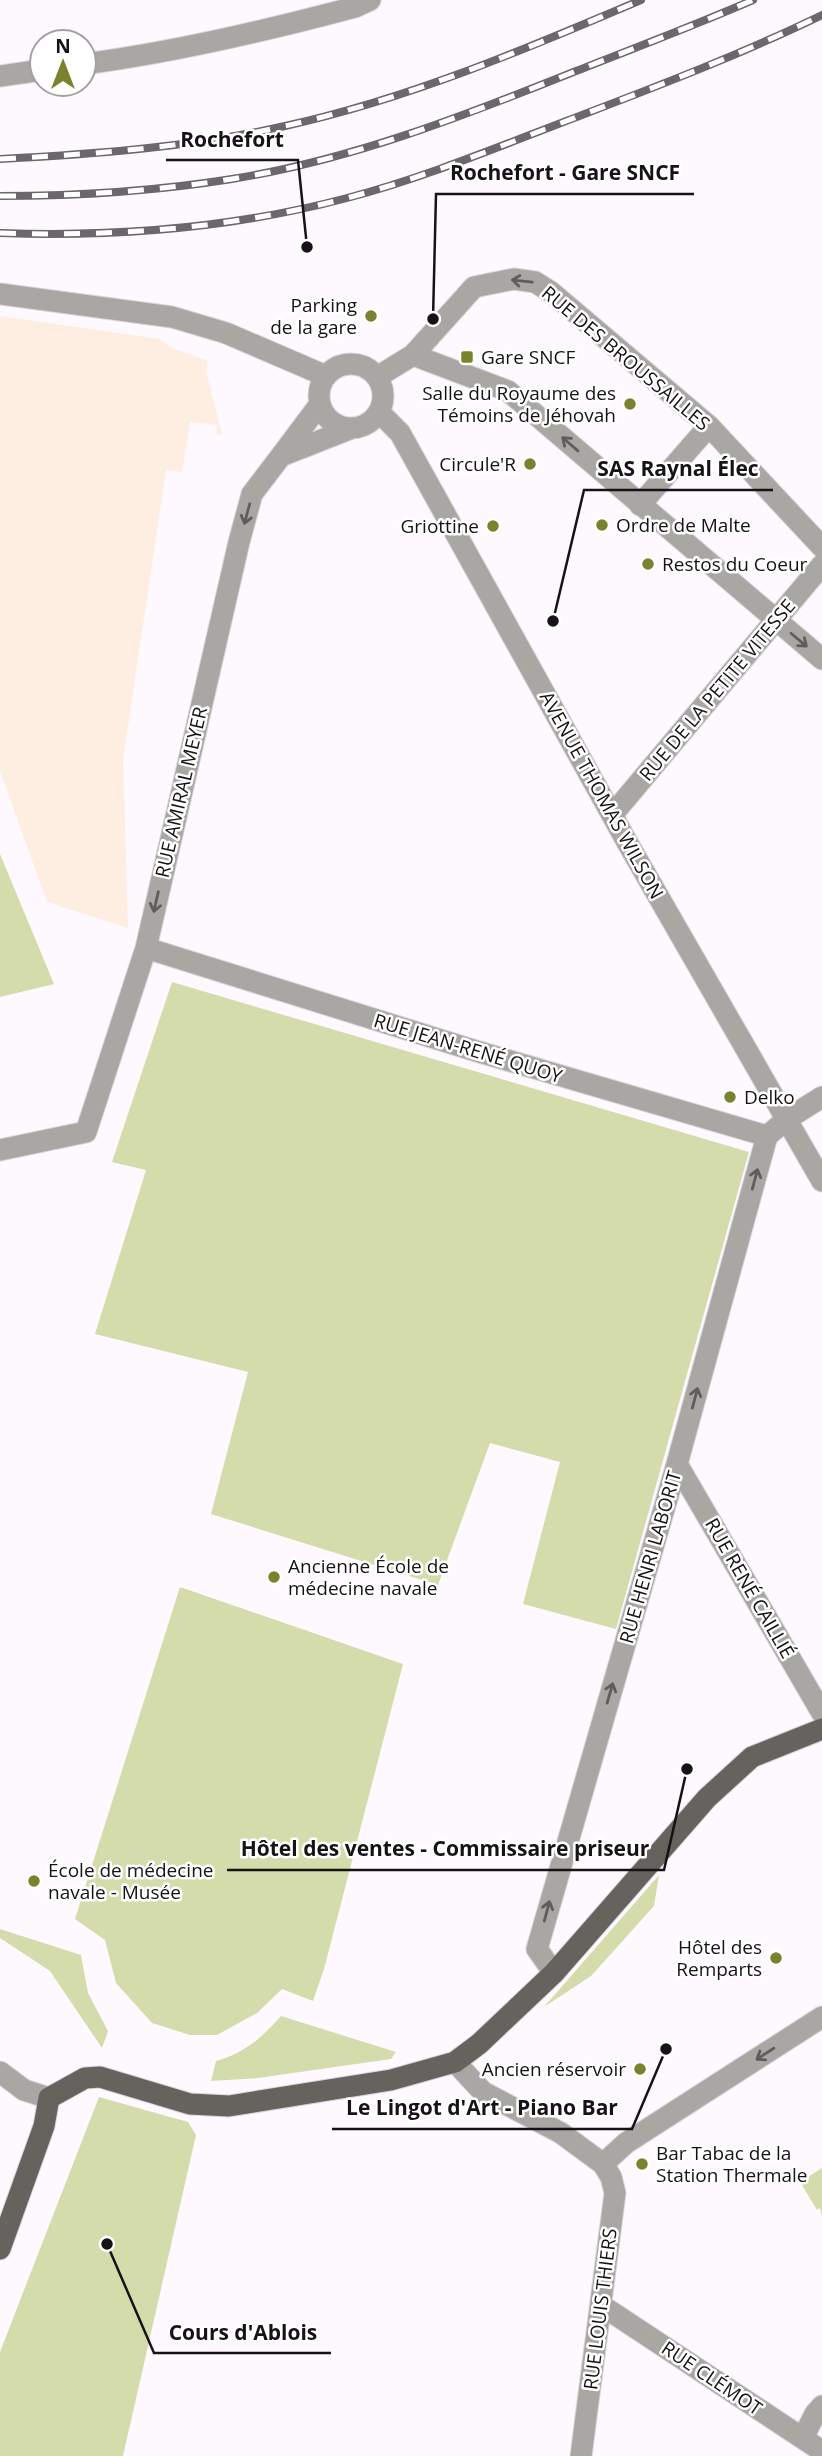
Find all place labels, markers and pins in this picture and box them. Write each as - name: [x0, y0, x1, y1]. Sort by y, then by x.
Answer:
- callout: Rochefort: [166, 118, 298, 160]
- callout: Rochefort - Gare SNCF: [436, 152, 694, 194]
- place label: Parking de la gare: [270, 292, 357, 340]
- marker: Parking de la gare: [363, 308, 379, 324]
- place label: Gare SNCF: [481, 344, 575, 370]
- marker: Gare SNCF: [459, 349, 475, 365]
- place label: Salle du Royaume des Témoins de Jéhovah: [422, 380, 616, 428]
- marker: Salle du Royaume des Témoins de Jéhovah: [622, 396, 638, 412]
- callout: SAS Raynal Élec: [584, 448, 773, 490]
- place label: Circule'R: [439, 451, 516, 477]
- marker: Circule'R: [522, 456, 538, 472]
- place label: Ordre de Malte: [616, 512, 751, 538]
- place label: Griottine: [401, 513, 479, 539]
- marker: Ordre de Malte: [594, 517, 610, 533]
- marker: Griottine: [485, 518, 501, 534]
- place label: Restos du Coeur: [662, 551, 808, 577]
- marker: Restos du Coeur: [640, 556, 656, 572]
- place label: Delko: [744, 1084, 795, 1110]
- marker: Delko: [722, 1089, 738, 1105]
- place label: Ancienne École de médecine navale: [288, 1553, 449, 1601]
- marker: Ancienne École de médecine navale: [266, 1569, 282, 1585]
- callout: Hôtel des ventes - Commissaire priseur: [227, 1828, 664, 1870]
- place label: École de médecine navale - Musée: [48, 1857, 214, 1905]
- marker: École de médecine navale - Musée: [26, 1873, 42, 1889]
- place label: Hôtel des Remparts: [676, 1934, 762, 1982]
- marker: Hôtel des Remparts: [768, 1950, 784, 1966]
- place label: Ancien réservoir: [482, 2056, 626, 2082]
- marker: Ancien réservoir: [632, 2061, 648, 2077]
- callout: Le Lingot d'Art - Piano Bar: [332, 2087, 632, 2129]
- place label: Bar Tabac de la Station Thermale: [656, 2140, 808, 2188]
- marker: Bar Tabac de la Station Thermale: [634, 2156, 650, 2172]
- callout: Cours d'Ablois: [154, 2311, 331, 2353]

